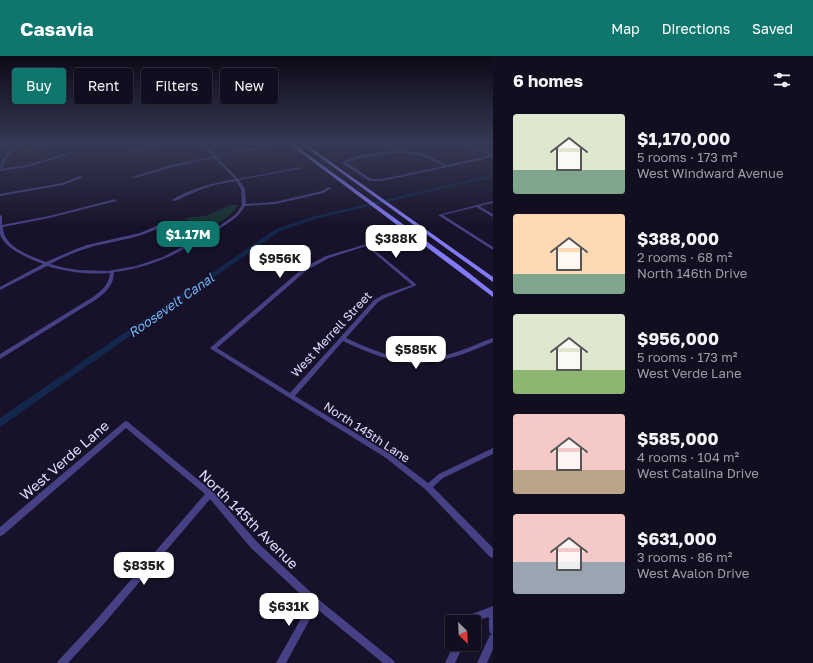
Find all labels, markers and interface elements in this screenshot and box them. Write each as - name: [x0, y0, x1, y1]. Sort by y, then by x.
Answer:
- text: Casavia: [20, 17, 94, 40]
- text: Map: [611, 20, 640, 37]
- text: Directions: [662, 20, 730, 37]
- text: Saved: [752, 20, 793, 37]
- chip: Buy: [12, 68, 66, 104]
- chip: Rent: [74, 68, 133, 104]
- chip: Filters: [141, 68, 212, 104]
- chip: New: [220, 68, 278, 104]
- icon: filters: [771, 69, 793, 91]
- text: 6 homes: [513, 70, 583, 91]
- text: $1,170,000: [637, 128, 730, 149]
- icon: home: [545, 130, 593, 178]
- text: 5 rooms · 173 m²: [637, 149, 737, 165]
- text: West Windward Avenue: [637, 165, 783, 181]
- pin: $1.17M: [155, 221, 221, 255]
- pin: $388K: [368, 225, 424, 259]
- text: $1.17M: [166, 226, 210, 242]
- text: $388,000: [637, 228, 719, 249]
- text: $388K: [375, 230, 417, 246]
- icon: home: [545, 230, 593, 278]
- pin: $956K: [252, 245, 308, 279]
- text: 2 rooms · 68 m²: [637, 249, 732, 265]
- text: $956K: [259, 250, 301, 266]
- text: North 146th Drive: [637, 265, 747, 281]
- water label: Roosevelt Canal: [125, 269, 218, 341]
- street label: West Merrell Street: [287, 288, 375, 380]
- text: $956,000: [637, 328, 719, 349]
- icon: home: [545, 330, 593, 378]
- pin: $585K: [388, 336, 444, 370]
- text: $585K: [395, 341, 437, 357]
- text: 5 rooms · 173 m²: [637, 349, 737, 365]
- text: West Verde Lane: [637, 365, 741, 381]
- street label: North 145th Lane: [321, 399, 413, 465]
- street label: West Verde Lane: [16, 417, 112, 503]
- text: $585,000: [637, 428, 719, 449]
- icon: home: [545, 430, 593, 478]
- text: 4 rooms · 104 m²: [637, 449, 739, 465]
- text: West Catalina Drive: [637, 465, 759, 481]
- street label: North 145th Avenue: [196, 466, 302, 572]
- text: $631,000: [637, 528, 717, 549]
- icon: home: [545, 530, 593, 578]
- text: 3 rooms · 86 m²: [637, 549, 732, 565]
- pin: $835K: [116, 552, 172, 586]
- text: $835K: [123, 557, 165, 573]
- text: West Avalon Drive: [637, 565, 749, 581]
- pin: $631K: [261, 593, 317, 627]
- text: $631K: [268, 598, 310, 614]
- north arrow: [445, 615, 481, 651]
- map controls: [445, 615, 481, 651]

